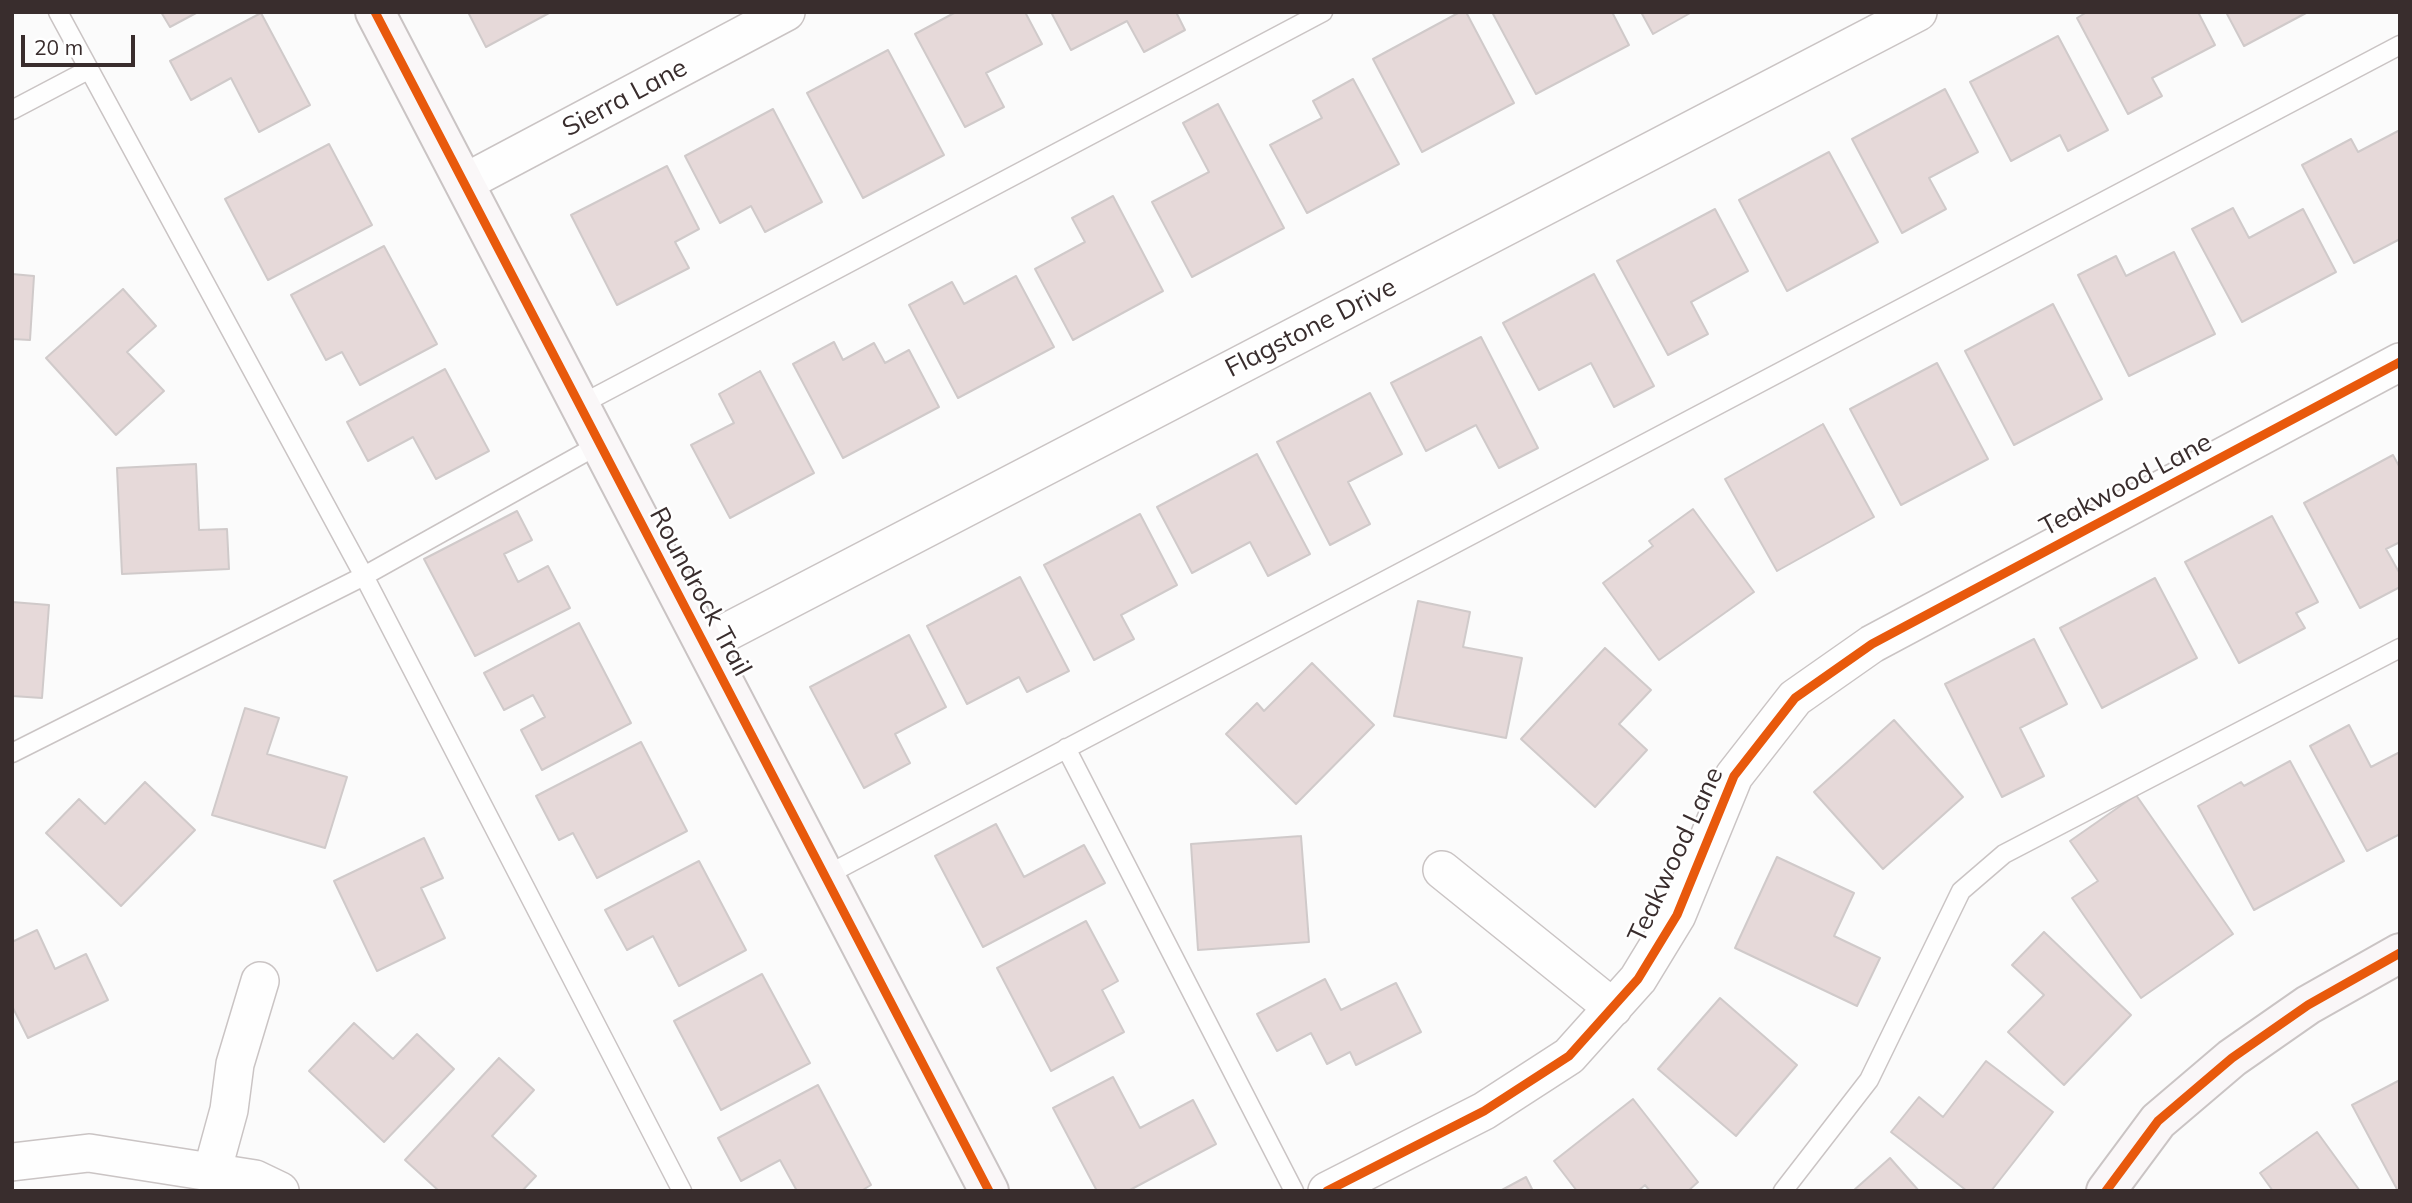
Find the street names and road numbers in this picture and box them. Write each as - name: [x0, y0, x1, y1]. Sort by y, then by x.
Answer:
- street label: Sierra Lane: [557, 52, 693, 144]
- street label: Flagstone Drive: [1220, 272, 1402, 384]
- street label: Teakwood Lane: [2035, 427, 2217, 543]
- street label: Roundrock Trail: [642, 502, 758, 682]
- street label: Teakwood Lane: [1622, 762, 1730, 948]

